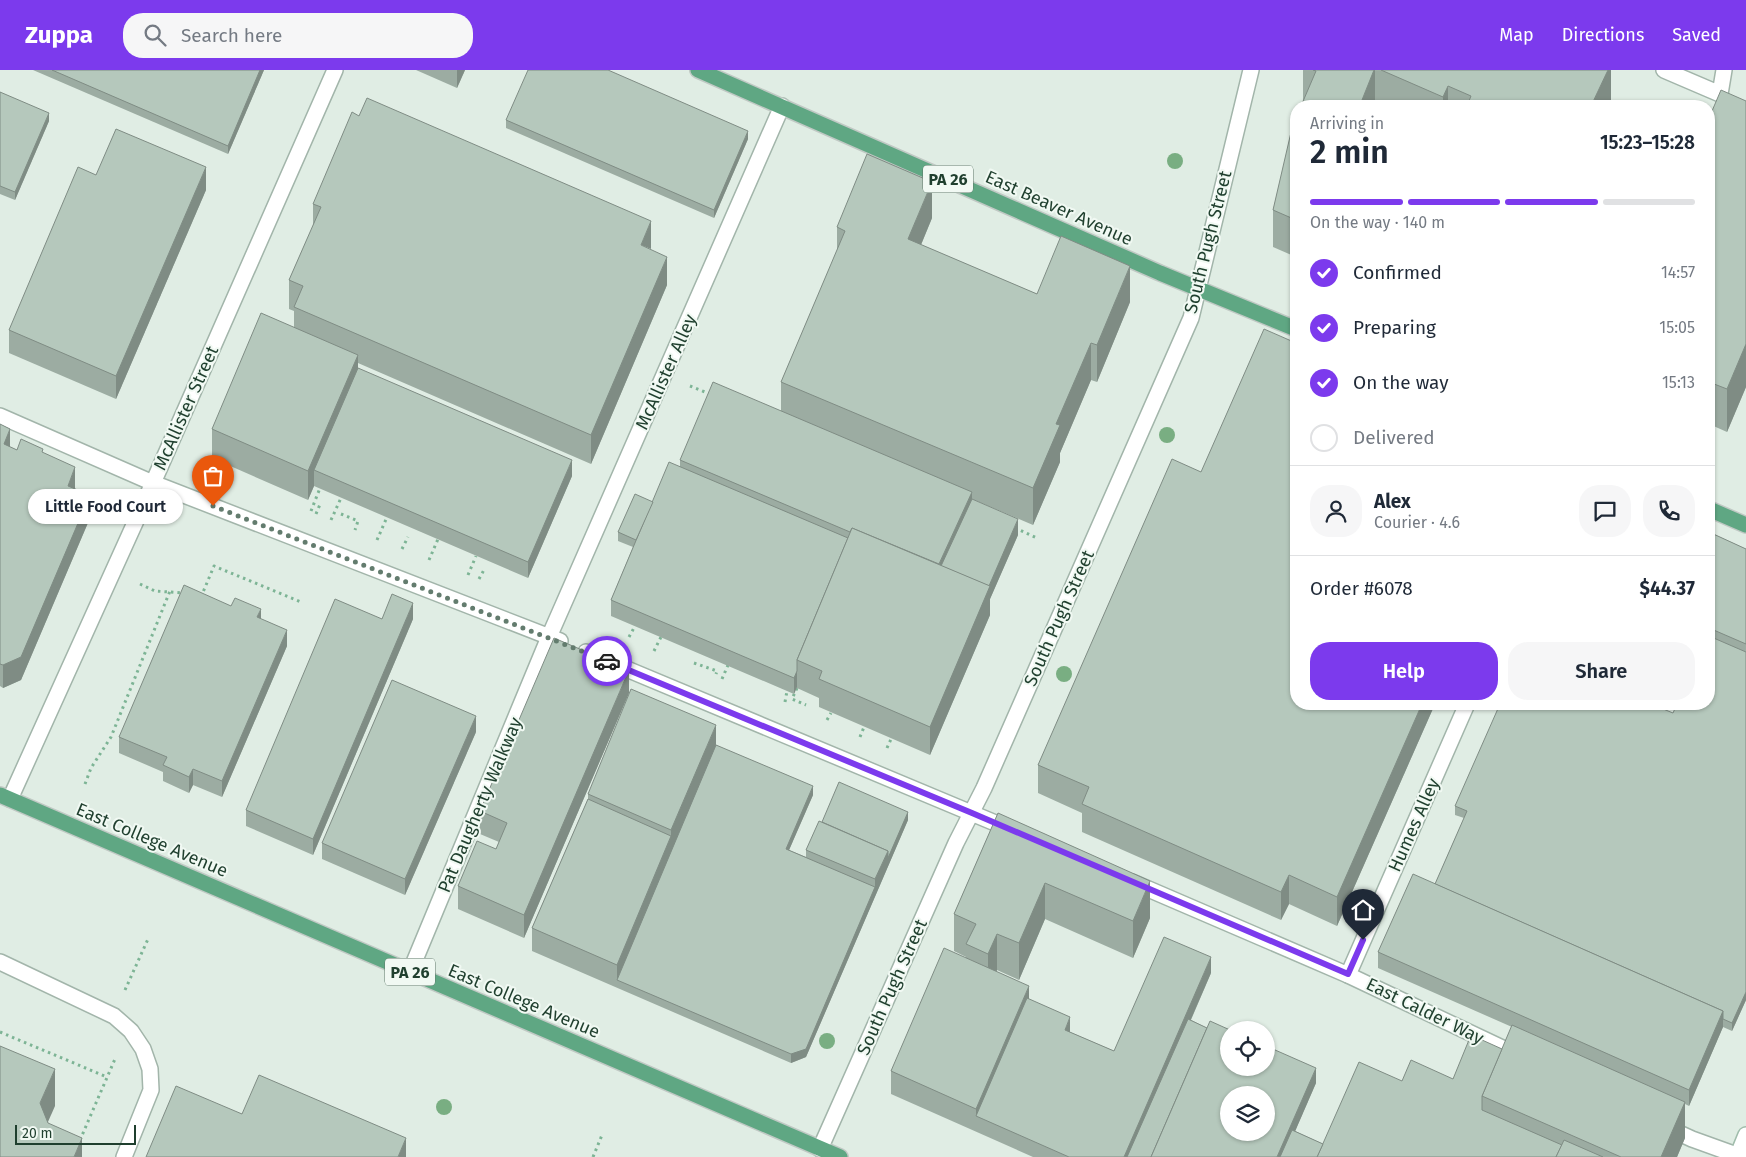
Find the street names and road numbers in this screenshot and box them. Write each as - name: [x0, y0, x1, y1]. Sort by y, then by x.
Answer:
- road number: PA 26: [923, 166, 973, 192]
- street label: East Beaver Avenue: [982, 166, 1136, 250]
- street label: South Pugh Street: [1180, 168, 1237, 316]
- street label: McAllister Alley: [631, 311, 701, 433]
- street label: McAllister Street: [149, 342, 223, 473]
- street label: South Pugh Street: [1019, 546, 1099, 689]
- street label: Pat Daugherty Walkway: [433, 714, 527, 896]
- street label: Humes Alley: [1384, 774, 1445, 875]
- street label: East College Avenue: [73, 798, 231, 882]
- street label: South Pugh Street: [852, 915, 932, 1058]
- road number: PA 26: [385, 959, 435, 986]
- street label: East College Avenue: [445, 959, 603, 1043]
- street label: East Calder Way: [1362, 973, 1488, 1049]

